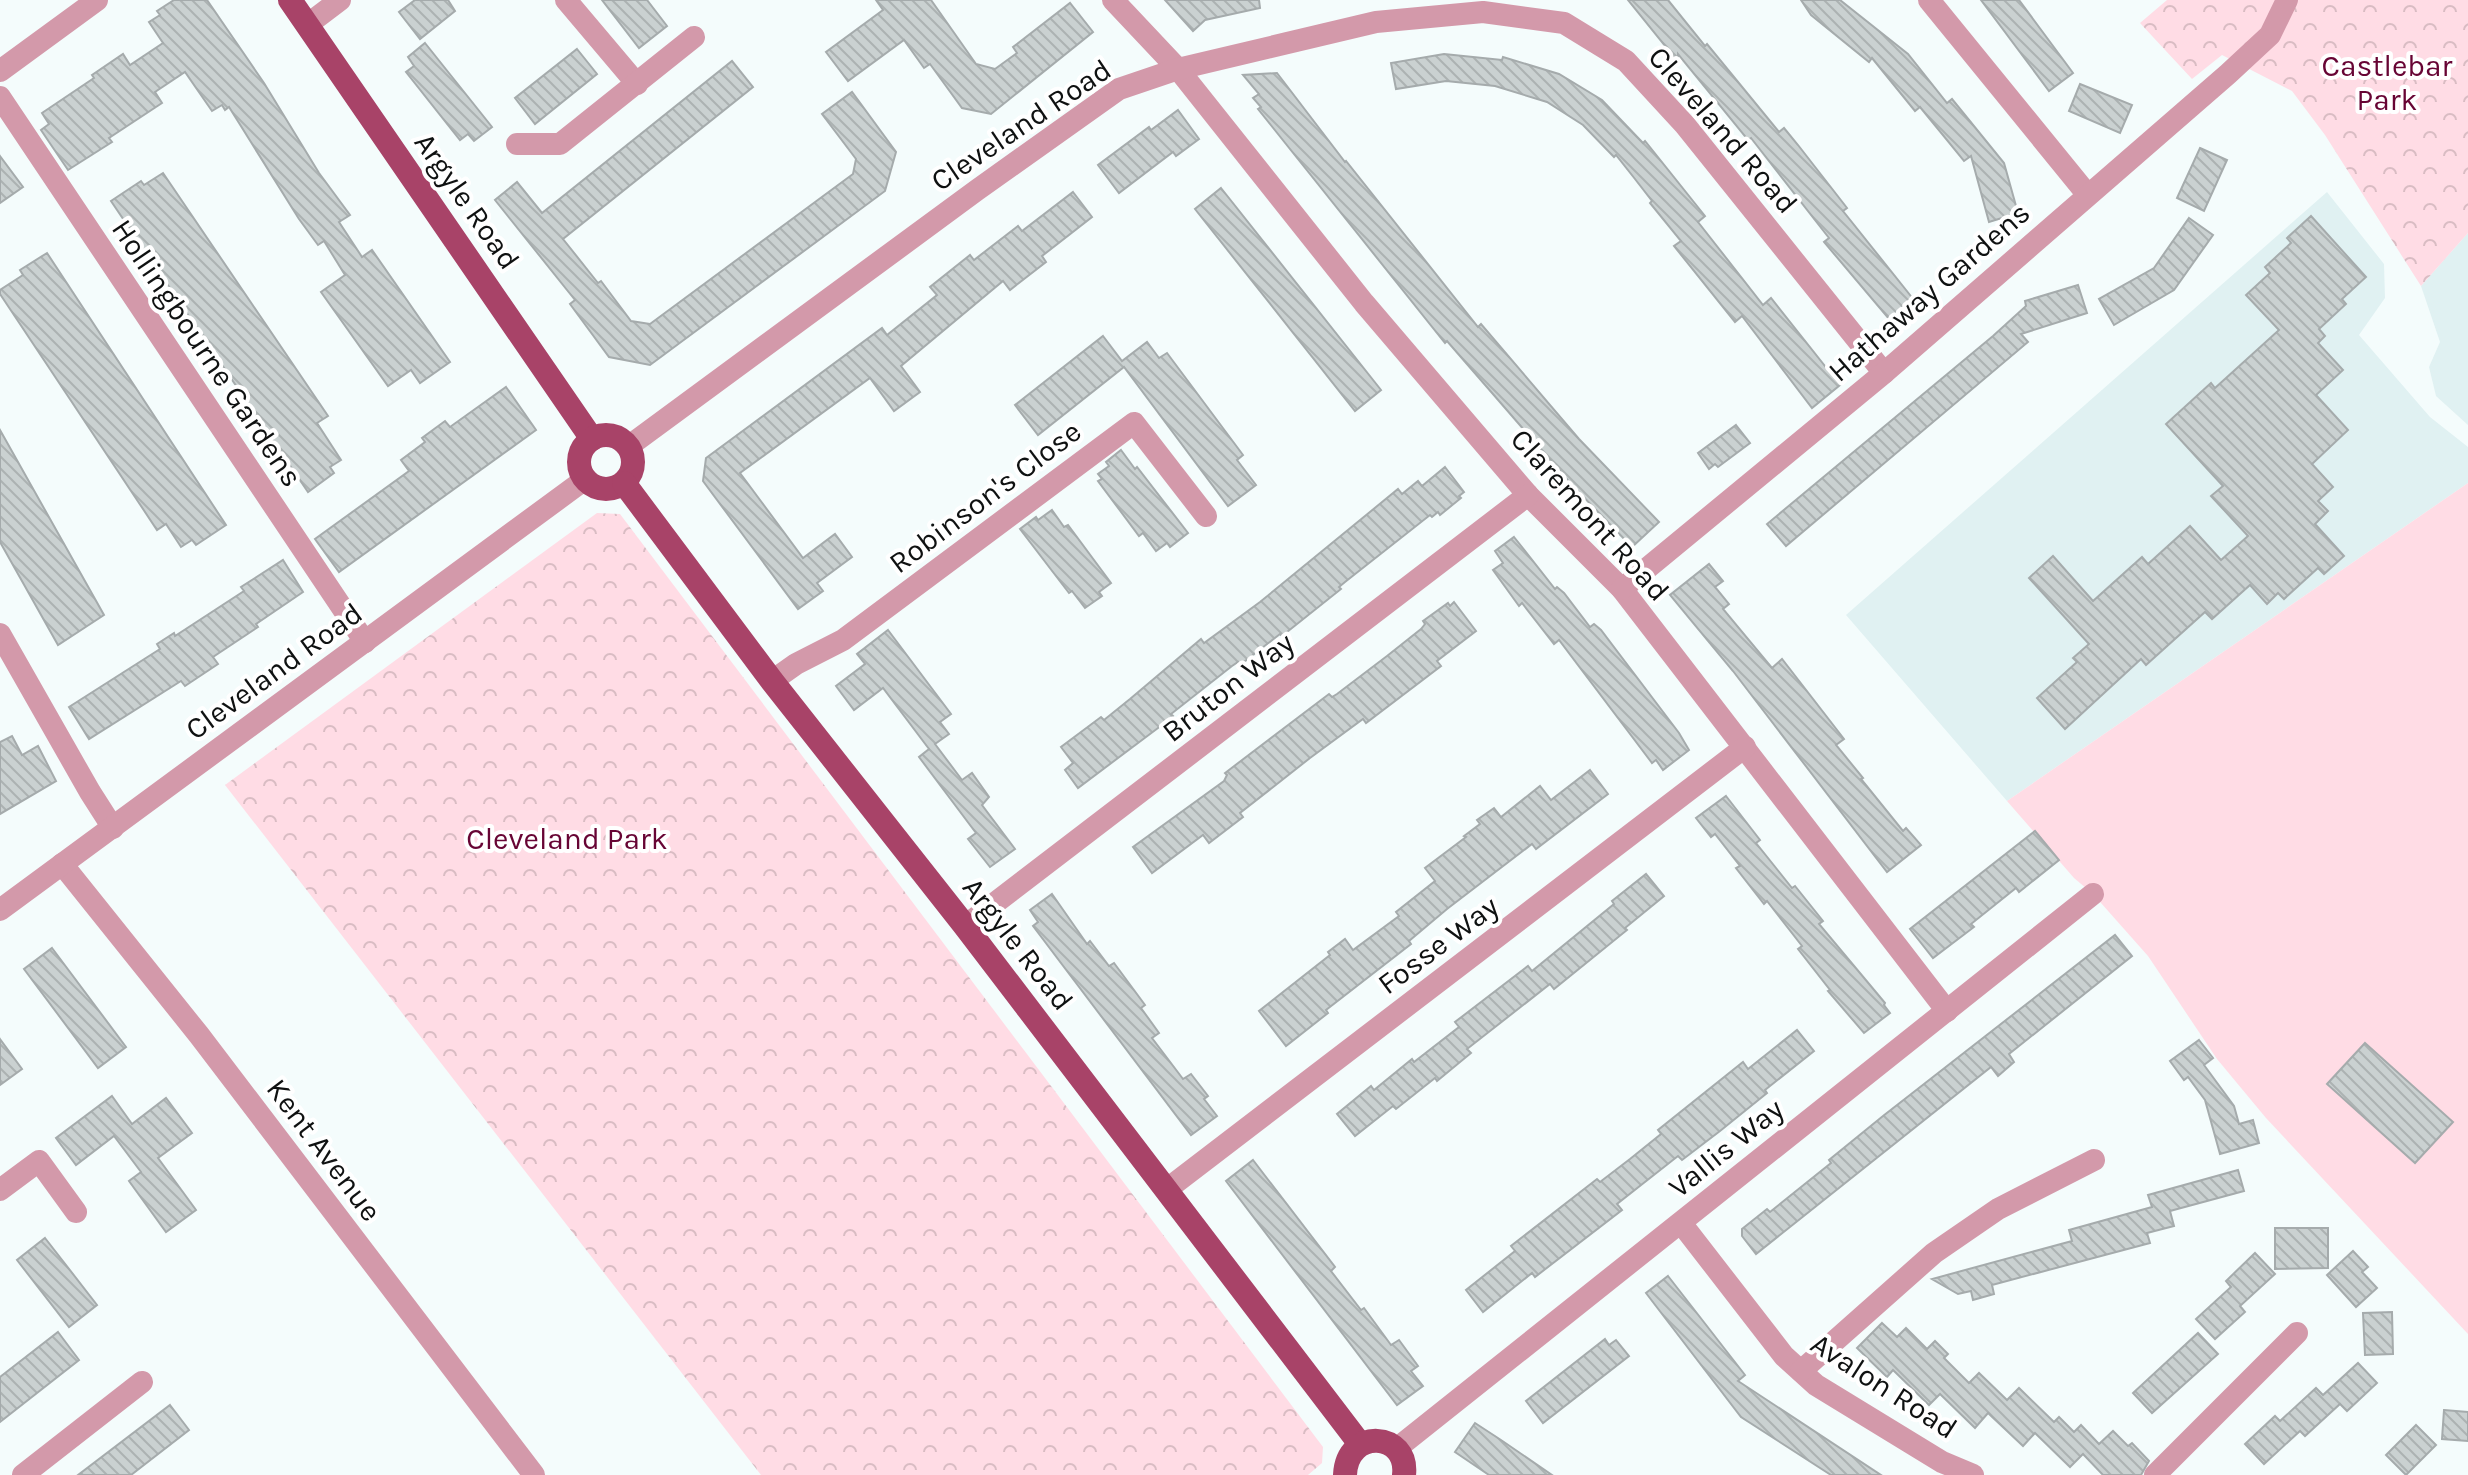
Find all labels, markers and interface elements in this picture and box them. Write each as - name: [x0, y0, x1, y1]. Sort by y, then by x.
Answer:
- street label: Cleveland Road: [1641, 39, 1805, 221]
- park label: Castlebar Park: [2322, 48, 2453, 118]
- street label: Cleveland Road: [924, 51, 1118, 199]
- street label: Argyle Road: [407, 126, 527, 276]
- street label: Hathaway Gardens: [1821, 195, 2037, 389]
- street label: Hollingbourne Gardens: [104, 212, 310, 494]
- street label: Robinson's Close: [882, 413, 1088, 581]
- street label: Claremont Road: [1503, 421, 1677, 609]
- street label: Cleveland Road: [179, 595, 369, 747]
- street label: Bruton Way: [1155, 624, 1301, 749]
- park label: Cleveland Park: [466, 821, 668, 857]
- street label: Argyle Road: [955, 870, 1081, 1018]
- street label: Fosse Way: [1371, 888, 1505, 1002]
- street label: Kent Avenue: [259, 1072, 389, 1228]
- street label: Vallis Way: [1661, 1091, 1791, 1205]
- street label: Avalon Road: [1804, 1325, 1964, 1447]

